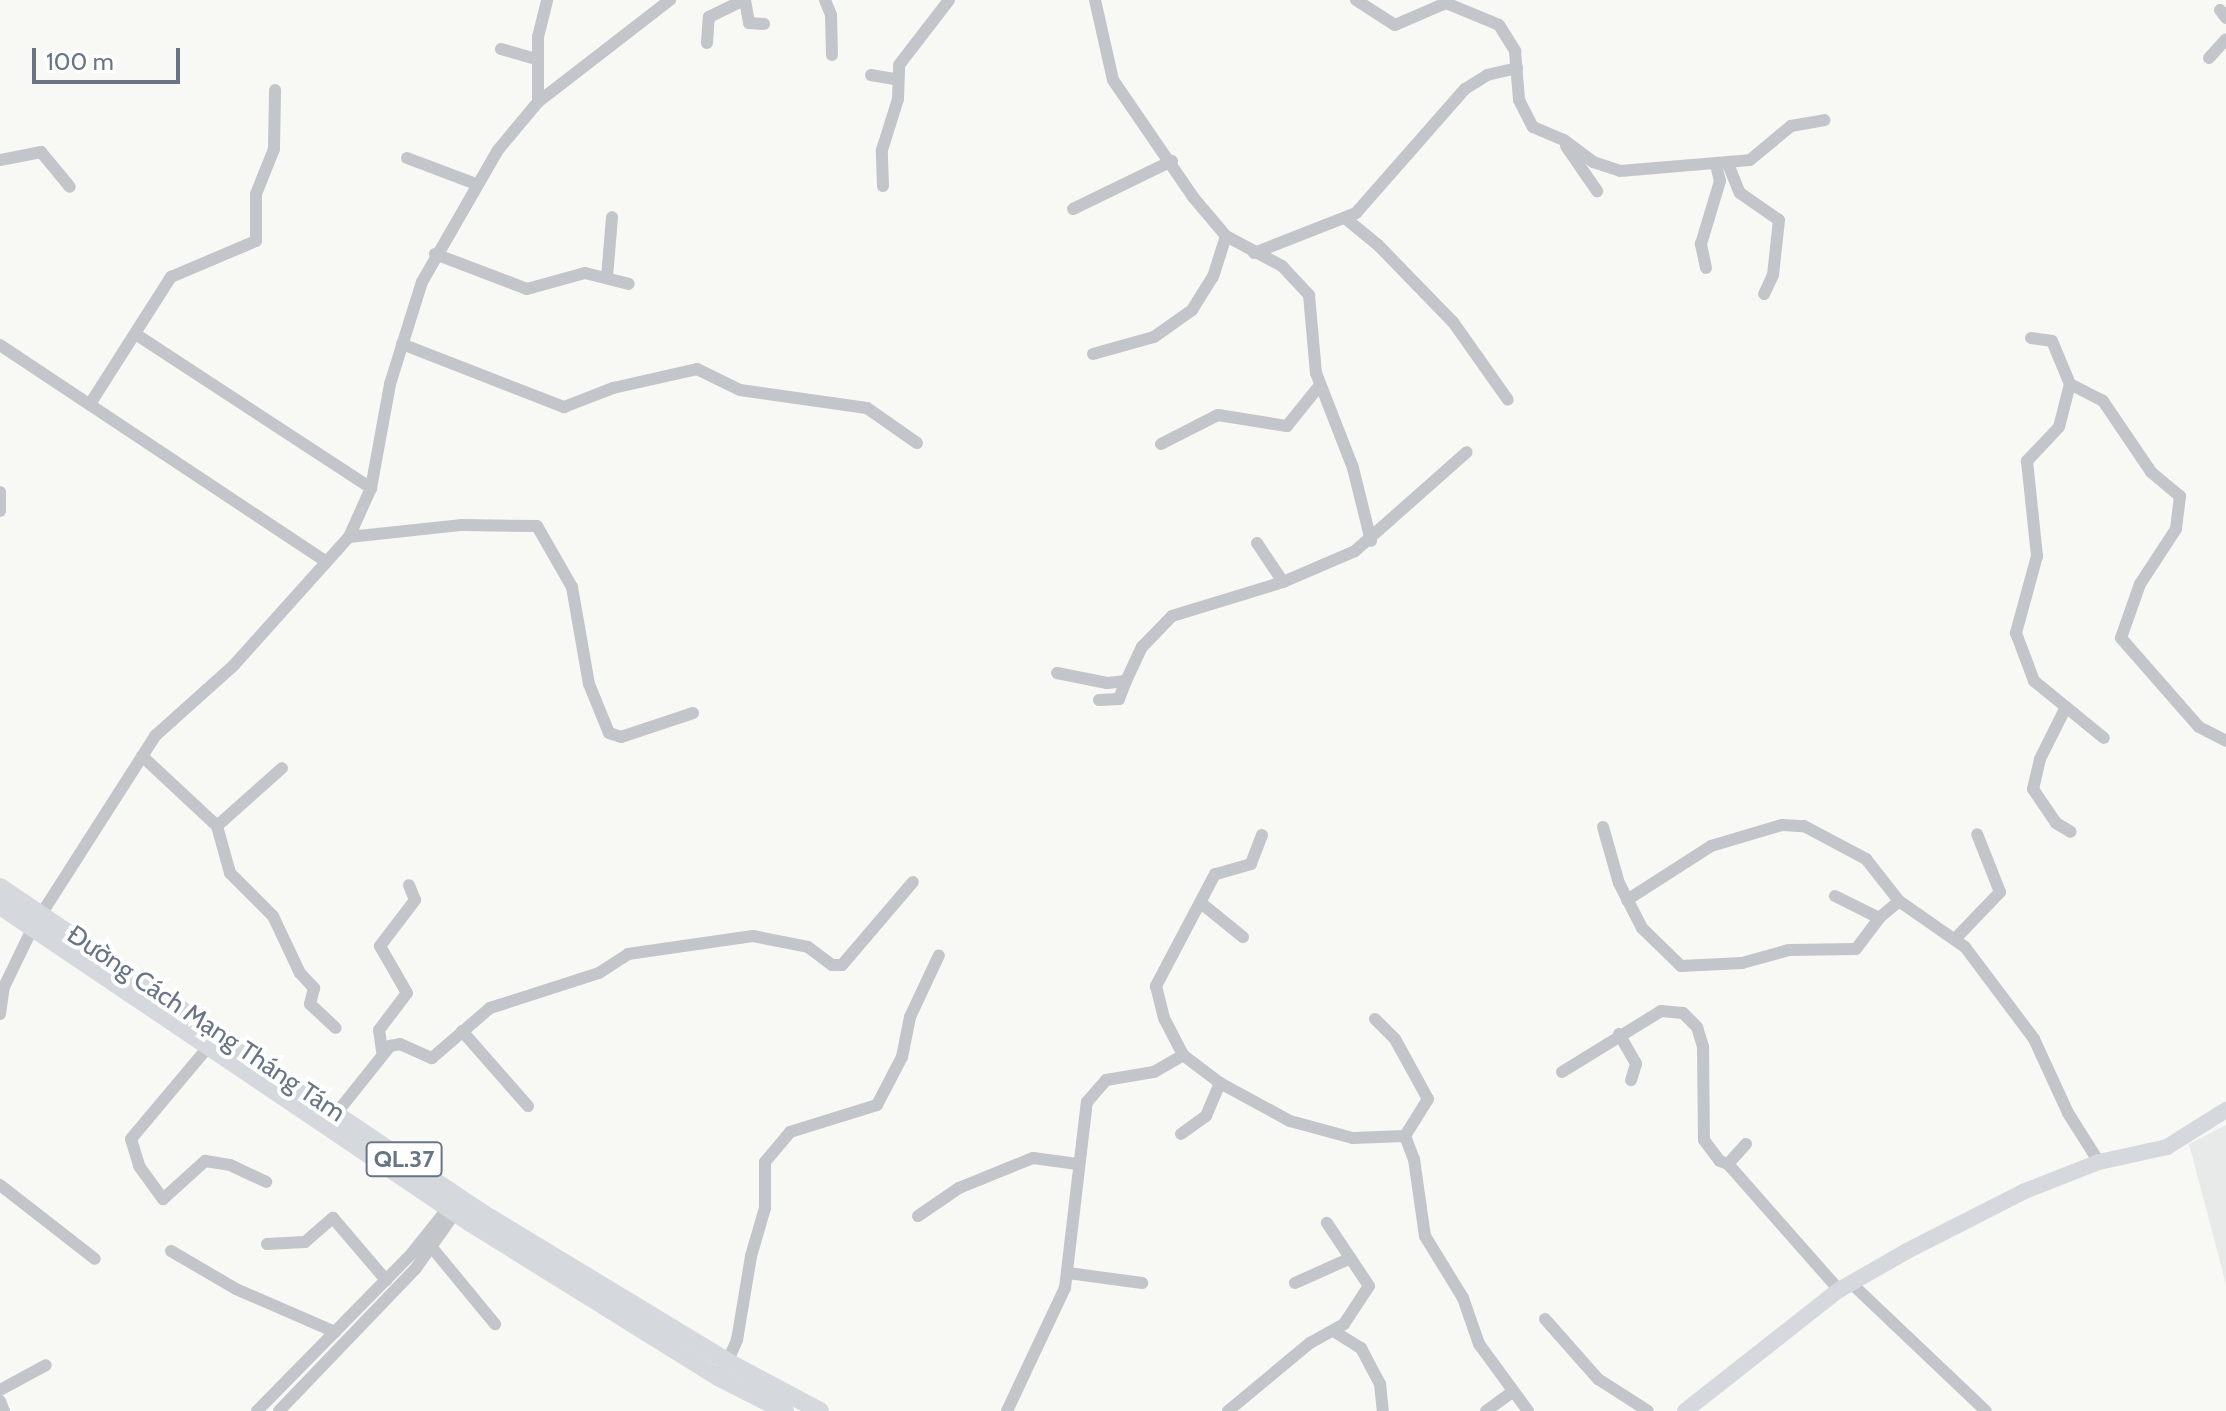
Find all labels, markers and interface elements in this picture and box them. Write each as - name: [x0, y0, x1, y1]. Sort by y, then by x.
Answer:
- scale bar: [36, 32, 184, 82]
- text: 100 m: [46, 47, 114, 76]
- street label: Đường Cách Mạng Tháng Tám: [61, 919, 351, 1129]
- road number: QL.37: [364, 1139, 444, 1179]

